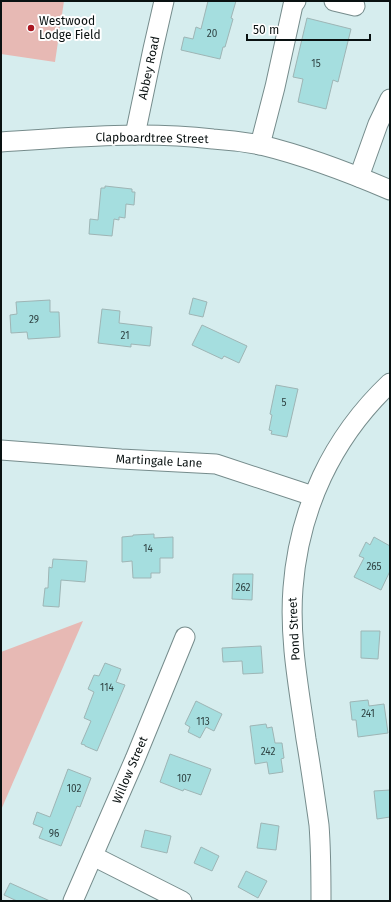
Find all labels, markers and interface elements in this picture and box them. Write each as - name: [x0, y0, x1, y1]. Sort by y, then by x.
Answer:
- place label: Westwood Lodge Field: [39, 14, 101, 42]
- scale bar: [247, 16, 370, 42]
- marker: Westwood Lodge Field: [26, 23, 36, 33]
- text: 50 m: [253, 23, 279, 37]
- house number: 20: [207, 28, 218, 40]
- street label: Abbey Road: [135, 35, 163, 101]
- house number: 15: [311, 58, 321, 70]
- street label: Clapboardtree Street: [95, 130, 209, 146]
- house number: 29: [29, 314, 39, 326]
- house number: 21: [120, 330, 130, 342]
- house number: 5: [281, 397, 287, 409]
- street label: Martingale Lane: [115, 452, 203, 470]
- house number: 14: [143, 543, 154, 555]
- house number: 265: [366, 561, 382, 573]
- house number: 262: [235, 582, 251, 594]
- street label: Pond Street: [285, 596, 303, 661]
- house number: 114: [100, 682, 115, 694]
- house number: 241: [361, 708, 375, 720]
- house number: 113: [196, 716, 210, 728]
- street label: Willow Street: [110, 734, 151, 806]
- house number: 242: [261, 746, 275, 758]
- house number: 107: [177, 773, 192, 785]
- house number: 102: [67, 783, 81, 795]
- house number: 96: [49, 828, 59, 840]

